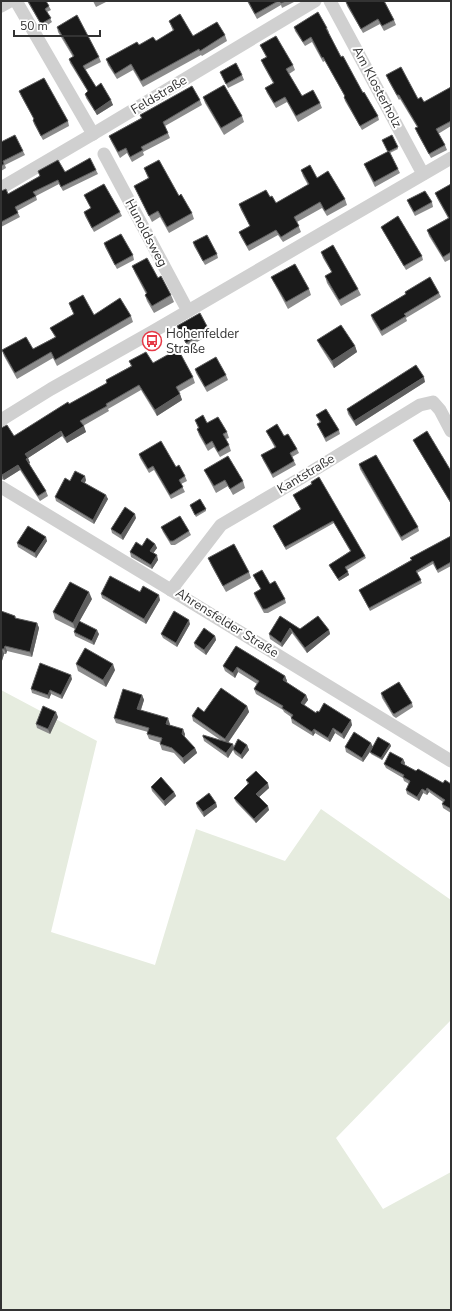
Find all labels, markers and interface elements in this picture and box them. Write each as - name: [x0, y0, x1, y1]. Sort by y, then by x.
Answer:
- scale bar: [14, 12, 100, 38]
- text: 50 m: [20, 18, 48, 34]
- street label: Am Klosterholz: [348, 43, 406, 131]
- street label: Feldstraße: [128, 71, 190, 119]
- street label: Hunoldsweg: [121, 196, 171, 270]
- place label: Hohenfelder Straße: [166, 325, 239, 358]
- bus stop icon: Hohenfelder Straße: [141, 330, 163, 352]
- street label: Kantstraße: [274, 450, 338, 498]
- street label: Ahrensfelder Straße: [172, 584, 282, 662]

